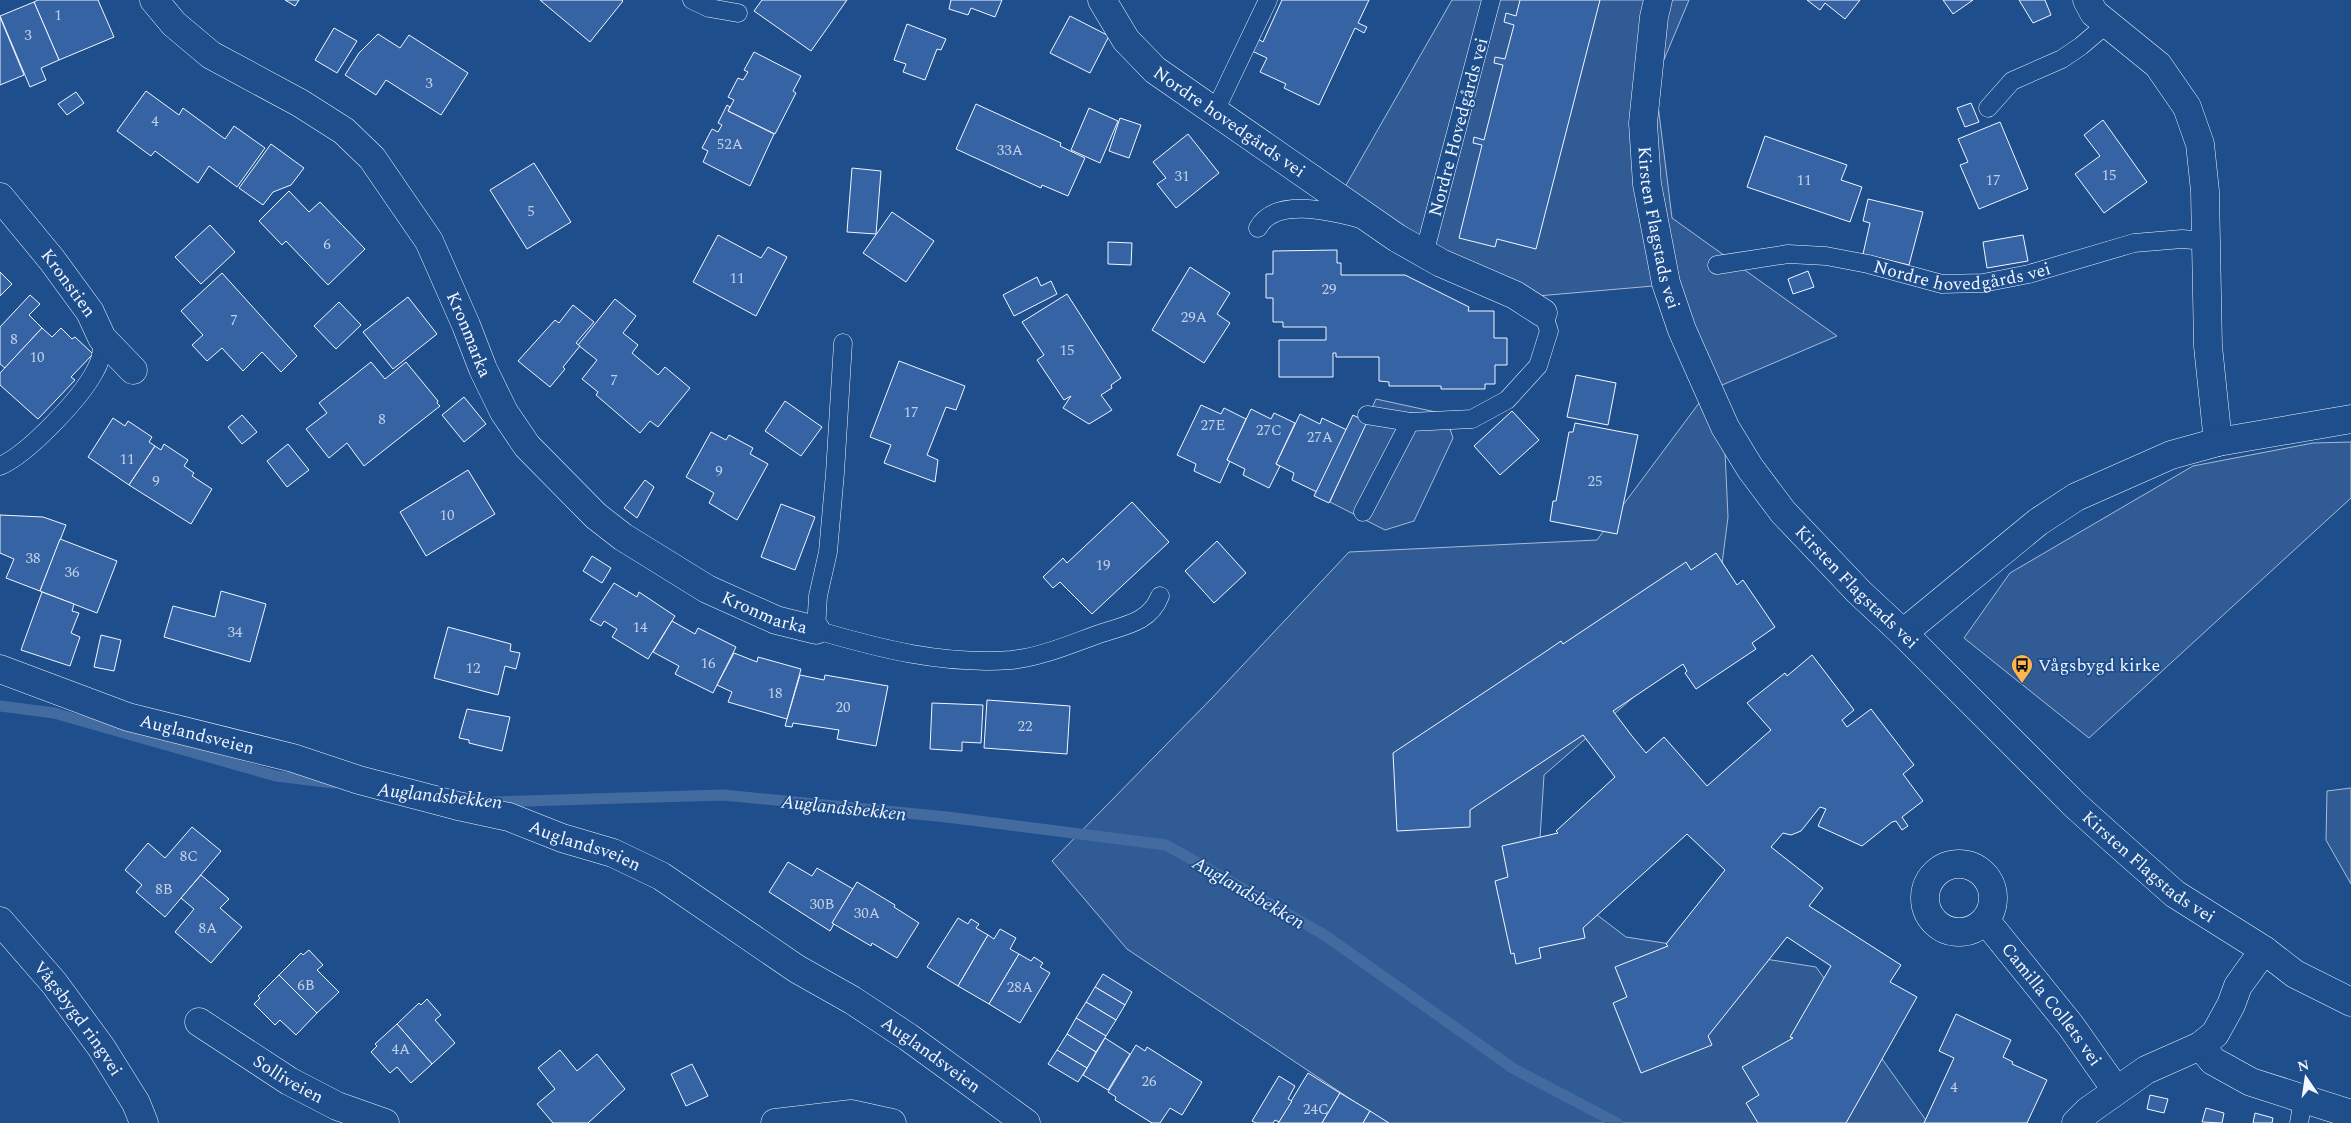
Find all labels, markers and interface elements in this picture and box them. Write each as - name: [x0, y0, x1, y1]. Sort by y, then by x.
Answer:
- house number: 1: [54, 4, 62, 27]
- house number: 3: [24, 24, 32, 47]
- street label: Nordre Hovedgårds vei: [1422, 35, 1495, 220]
- street label: Nordre hovedgårds vei: [1147, 60, 1311, 185]
- house number: 3: [425, 72, 433, 95]
- house number: 4: [151, 110, 159, 133]
- house number: 52A: [717, 133, 743, 156]
- house number: 33A: [997, 139, 1023, 162]
- street label: Kirsten Flagstads vei: [1631, 145, 1687, 313]
- house number: 15: [2101, 164, 2117, 187]
- house number: 31: [1174, 165, 1190, 188]
- house number: 11: [1796, 169, 1812, 192]
- house number: 17: [1985, 169, 2001, 192]
- house number: 5: [527, 200, 535, 223]
- house number: 6: [323, 233, 331, 256]
- street label: Kronstien: [34, 243, 103, 323]
- street label: Nordre hovedgårds vei: [1870, 253, 2054, 298]
- house number: 11: [729, 267, 745, 290]
- house number: 29: [1321, 278, 1337, 301]
- street label: Kronmarka: [439, 287, 498, 382]
- house number: 29A: [1181, 306, 1207, 329]
- house number: 7: [230, 309, 238, 332]
- house number: 8: [10, 328, 18, 351]
- house number: 15: [1059, 339, 1075, 362]
- house number: 10: [29, 346, 45, 369]
- house number: 7: [610, 369, 618, 392]
- house number: 17: [903, 401, 919, 424]
- house number: 8: [378, 408, 386, 431]
- house number: 27E: [1201, 414, 1225, 437]
- house number: 27C: [1256, 419, 1282, 442]
- house number: 27A: [1307, 426, 1333, 449]
- house number: 11: [119, 448, 135, 471]
- house number: 9: [715, 460, 723, 483]
- house number: 9: [152, 470, 160, 493]
- house number: 25: [1587, 470, 1603, 493]
- house number: 10: [439, 504, 455, 527]
- street label: Kirsten Flagstads vei: [1788, 519, 1925, 655]
- house number: 38: [25, 547, 41, 570]
- house number: 19: [1095, 554, 1111, 577]
- house number: 36: [64, 561, 80, 584]
- street label: Kronmarka: [717, 584, 810, 641]
- house number: 14: [632, 616, 648, 639]
- house number: 34: [227, 621, 243, 644]
- house number: 16: [700, 652, 716, 675]
- place label: Vågsbygd kirke: [2038, 652, 2160, 679]
- bus stop icon: Vågsbygd kirke: [2010, 653, 2034, 684]
- house number: 12: [465, 657, 481, 680]
- house number: 18: [767, 682, 783, 705]
- house number: 20: [835, 696, 851, 719]
- street label: Auglandsveien: [137, 707, 257, 762]
- house number: 22: [1017, 715, 1033, 738]
- water label: Auglandsbekken: [375, 775, 504, 817]
- water label: Auglandsbekken: [779, 787, 908, 829]
- street label: Kirsten Flagstads vei: [2076, 804, 2220, 930]
- street label: Auglandsveien: [525, 813, 645, 878]
- house number: 8C: [180, 845, 198, 868]
- water label: Auglandsbekken: [1186, 849, 1310, 937]
- house number: 8B: [155, 878, 173, 901]
- house number: 30B: [810, 893, 835, 916]
- house number: 30A: [854, 902, 880, 925]
- house number: 8A: [199, 917, 217, 940]
- street label: Camilla Collets vei: [1994, 937, 2108, 1072]
- street label: Vågsbygd ringvei: [26, 955, 129, 1082]
- house number: 6B: [297, 974, 315, 997]
- house number: 28A: [1007, 976, 1033, 999]
- street label: Auglandsveien: [875, 1010, 986, 1100]
- house number: 4A: [392, 1038, 410, 1061]
- street label: Solliveien: [247, 1048, 328, 1111]
- north arrow: [2281, 1053, 2331, 1103]
- text: N: [2295, 1054, 2311, 1077]
- house number: 26: [1141, 1070, 1157, 1093]
- house number: 4: [1950, 1076, 1958, 1099]
- house number: 24C: [1303, 1098, 1329, 1121]

